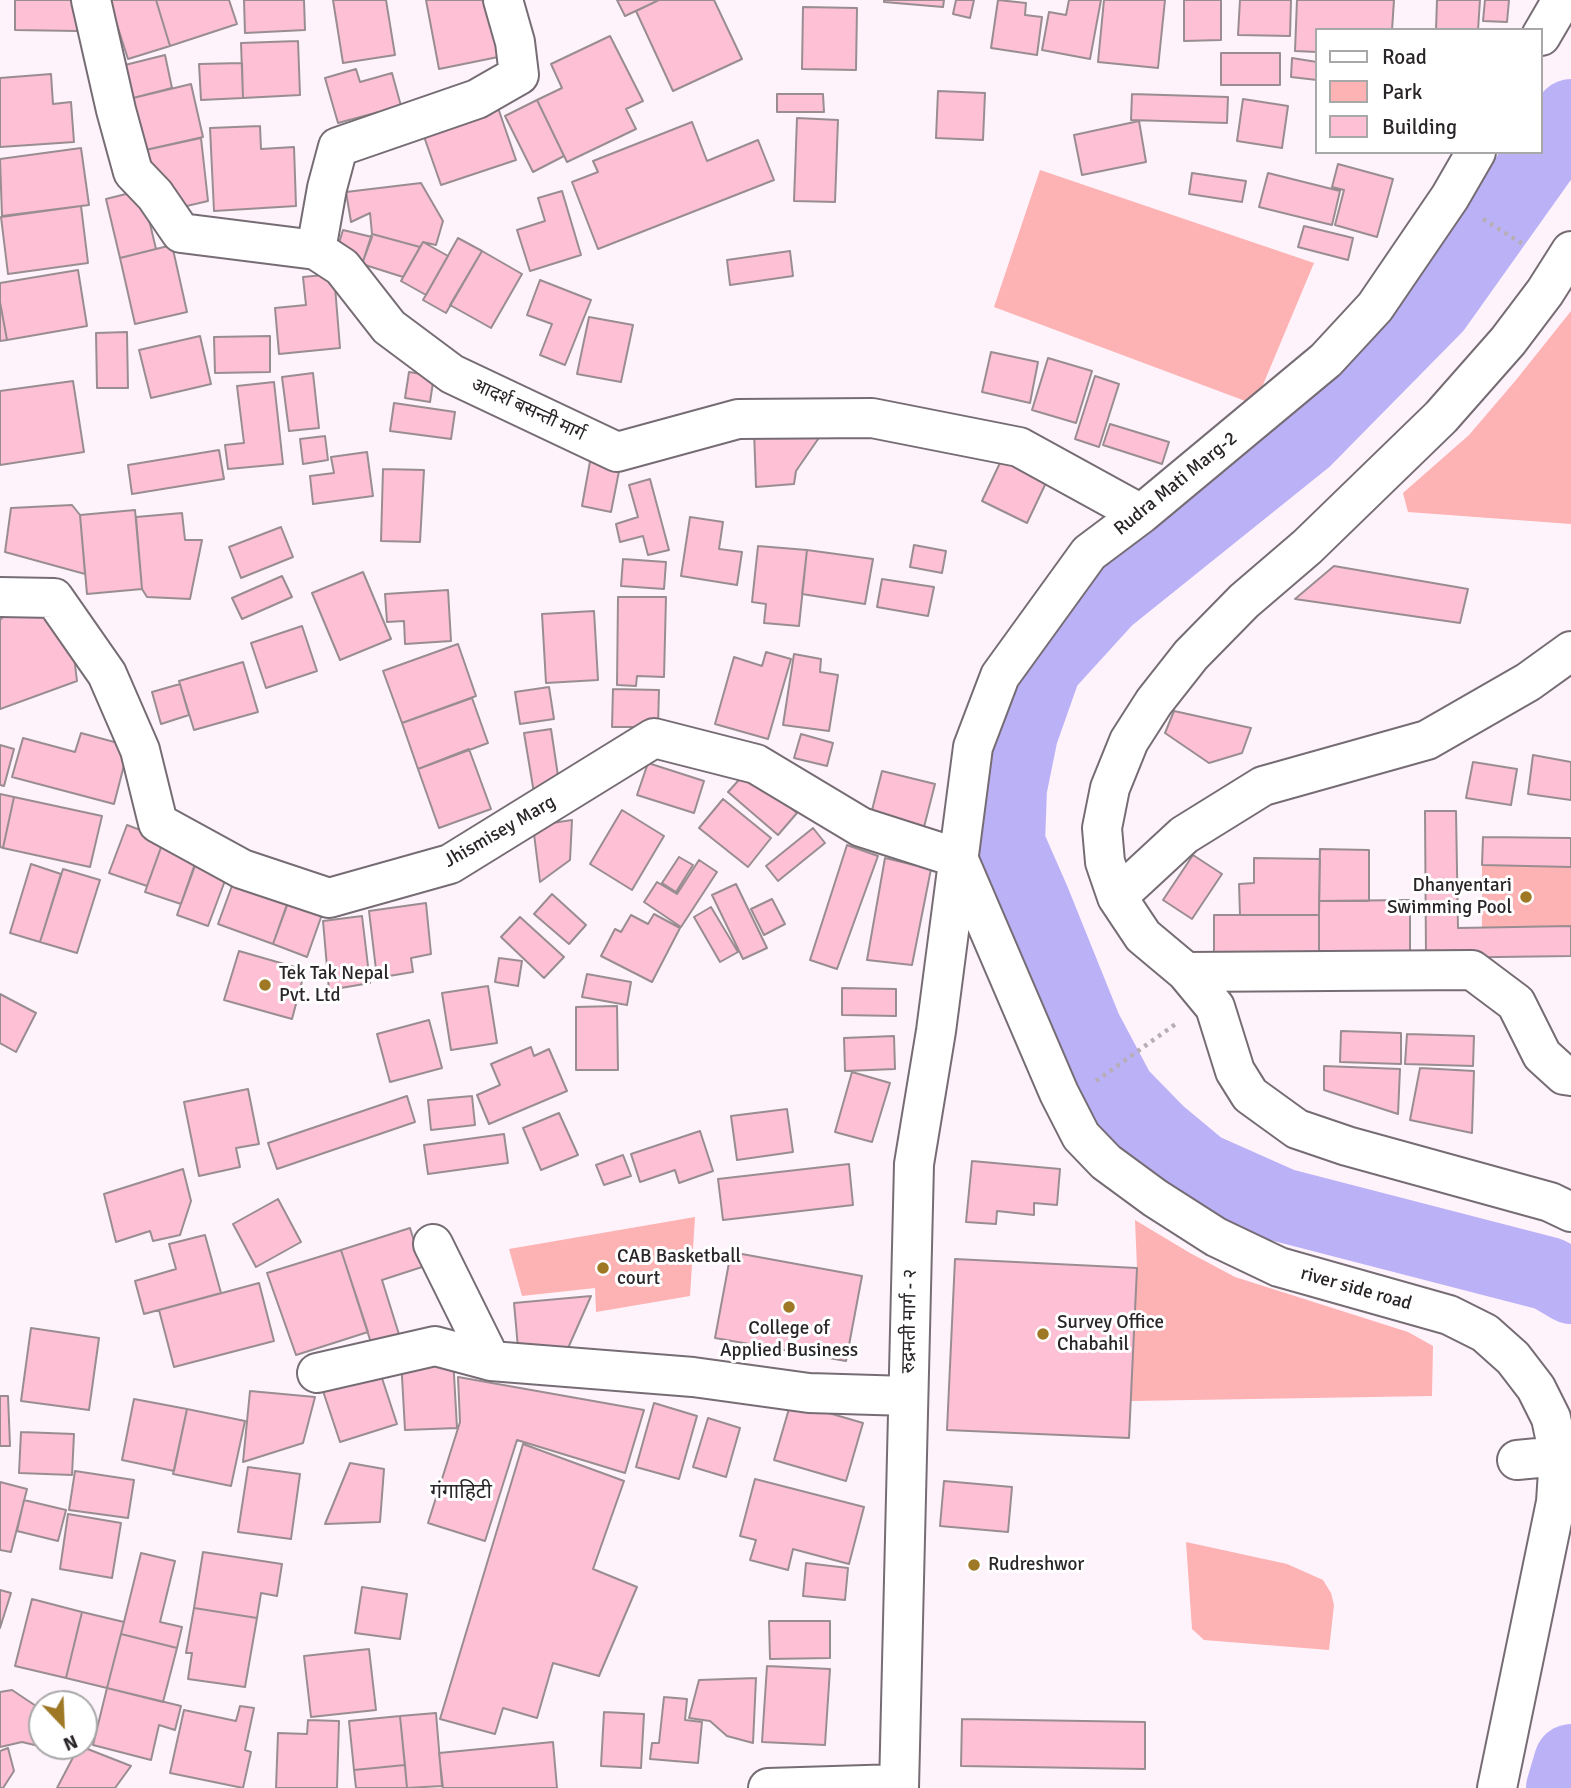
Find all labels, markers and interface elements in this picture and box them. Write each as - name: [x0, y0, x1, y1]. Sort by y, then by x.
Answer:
- legend: [1316, 28, 1543, 154]
- text: Road: [1382, 44, 1427, 70]
- text: Park: [1382, 79, 1422, 105]
- text: Building: [1382, 114, 1457, 140]
- street label: आदर्श बसन्ती मार्ग: [467, 374, 589, 446]
- street label: Rudra Mati Marg-2: [1110, 427, 1242, 541]
- street label: Jhismisey Marg: [440, 791, 560, 873]
- place label: Dhanyentari Swimming Pool: [1387, 875, 1512, 919]
- marker: Dhanyentari Swimming Pool: [1518, 889, 1534, 905]
- place label: Tek Tak Nepal Pvt. Ltd: [279, 963, 389, 1007]
- marker: Tek Tak Nepal Pvt. Ltd: [257, 977, 273, 993]
- place label: CAB Basketball court: [617, 1246, 741, 1290]
- marker: CAB Basketball court: [595, 1260, 611, 1276]
- street label: river side road: [1298, 1262, 1414, 1316]
- street label: रुद्रमती मार्ग ‍- २: [898, 1269, 922, 1373]
- marker: College of Applied Business: [781, 1299, 797, 1315]
- place label: Survey Office Chabahil: [1057, 1312, 1164, 1356]
- place label: College of Applied Business: [720, 1318, 858, 1362]
- marker: Survey Office Chabahil: [1035, 1326, 1051, 1342]
- district label: गंगाहिटी: [430, 1479, 492, 1505]
- place label: Rudreshwor: [988, 1554, 1084, 1576]
- marker: Rudreshwor: [966, 1557, 982, 1573]
- north arrow: [28, 1690, 98, 1760]
- text: N: [60, 1729, 81, 1756]

